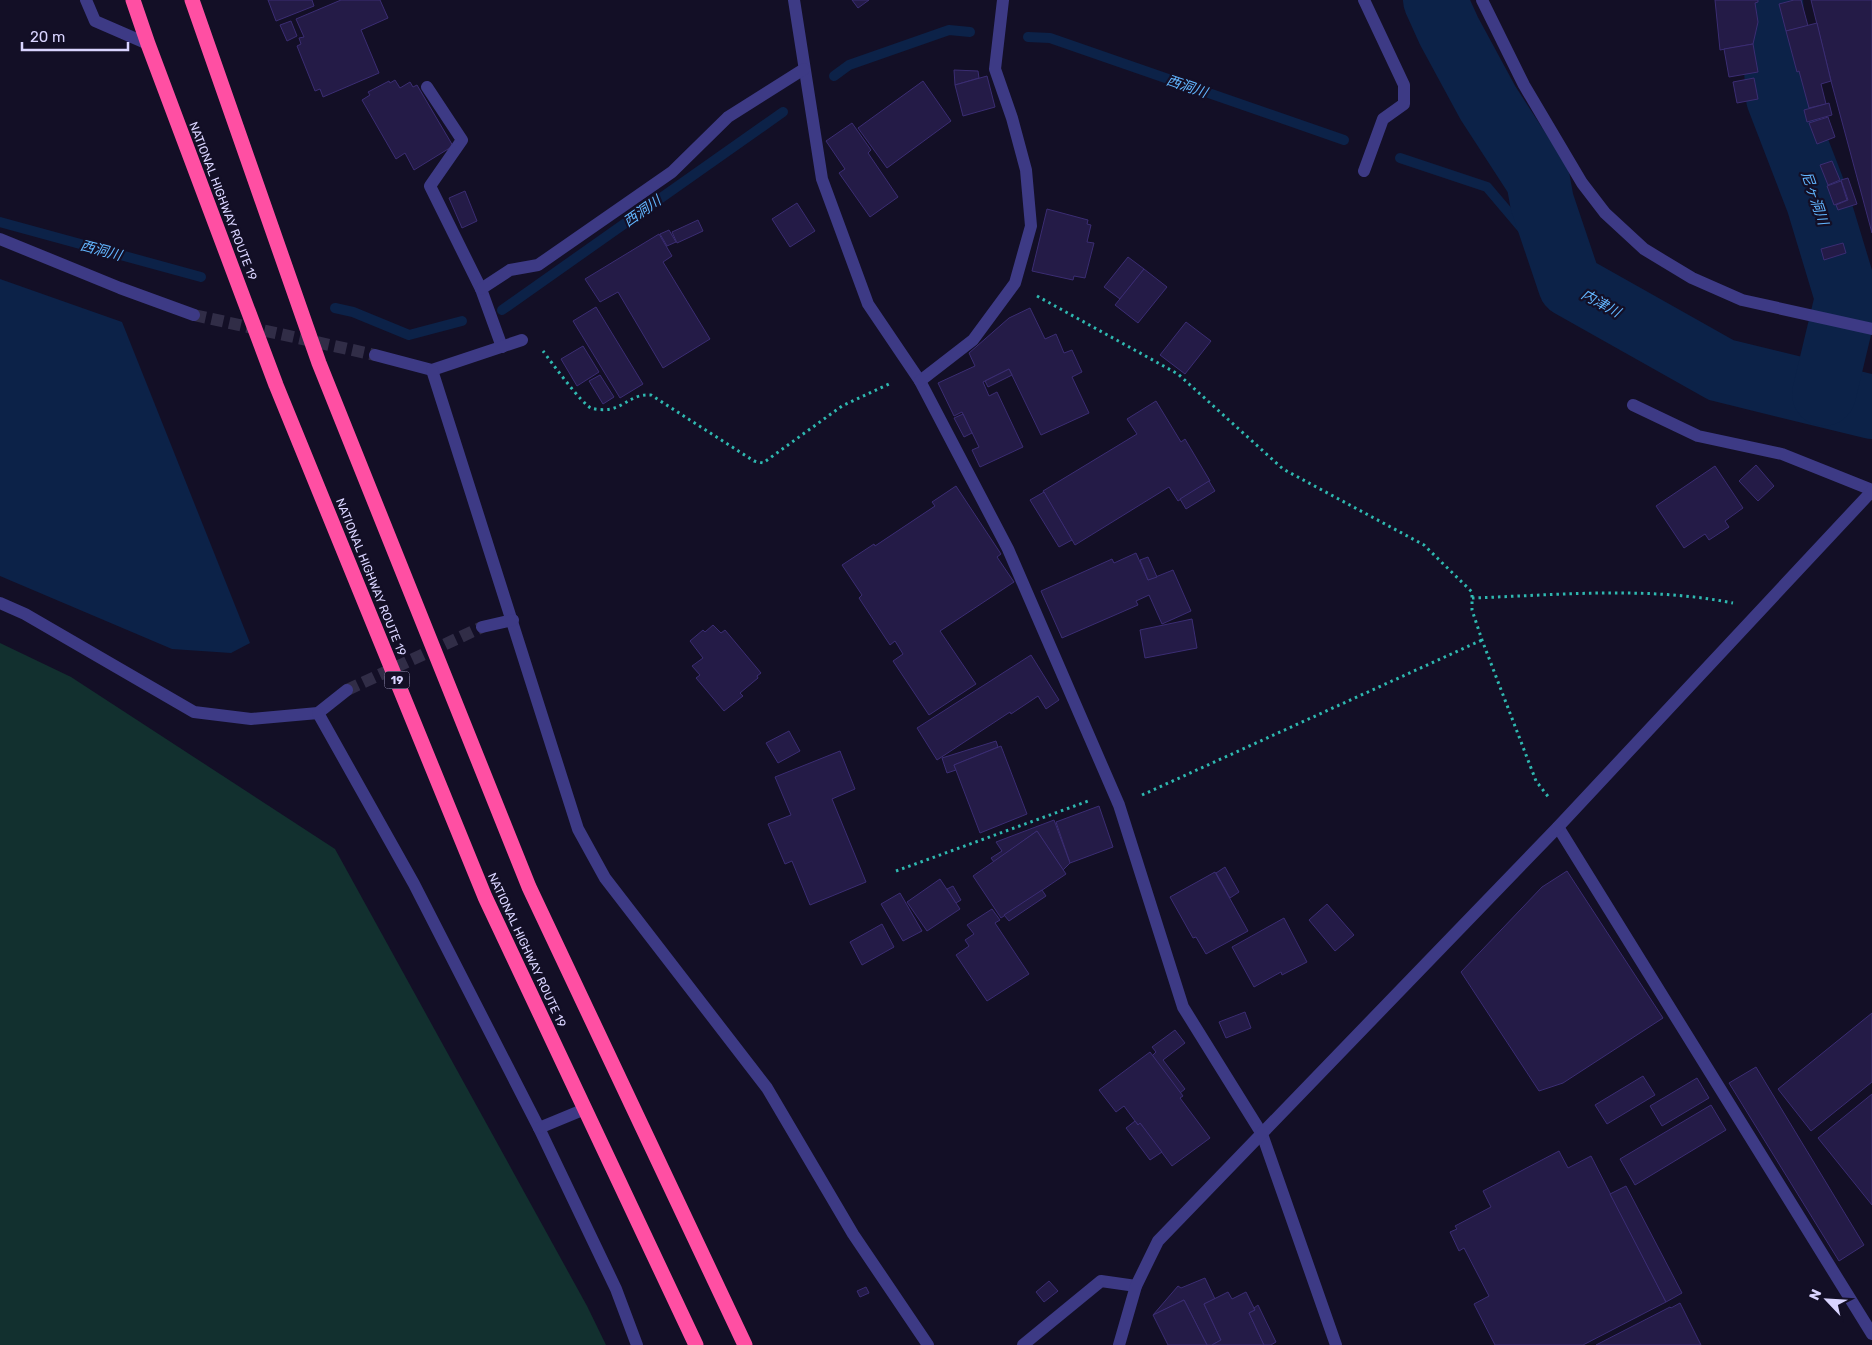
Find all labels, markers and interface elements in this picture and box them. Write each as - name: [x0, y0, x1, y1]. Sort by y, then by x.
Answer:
- scale bar: [22, 20, 129, 52]
- text: 20 m: [30, 28, 65, 46]
- water label: 西洞川: [1164, 72, 1211, 102]
- street label: NATIONAL HIGHWAY ROUTE 19: [186, 120, 260, 282]
- water label: 尼ヶ洞川: [1797, 169, 1832, 229]
- water label: 西洞川: [620, 191, 666, 230]
- water label: 西洞川: [78, 237, 125, 265]
- water label: 内津川: [1578, 286, 1625, 322]
- street label: NATIONAL HIGHWAY ROUTE 19: [333, 496, 409, 658]
- road number: 19: [384, 672, 410, 688]
- street label: NATIONAL HIGHWAY ROUTE 19: [485, 871, 569, 1029]
- north arrow: [1802, 1275, 1852, 1325]
- text: N: [1806, 1287, 1826, 1303]

